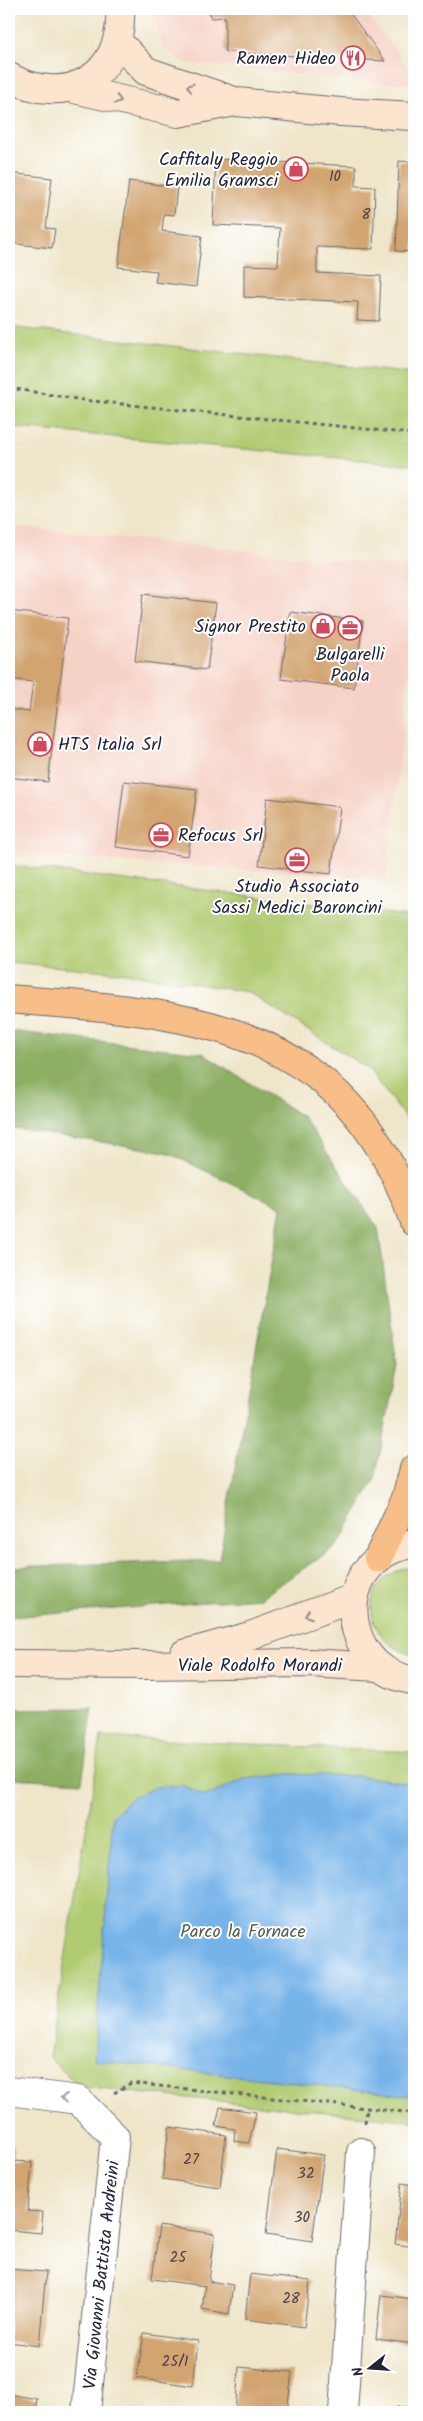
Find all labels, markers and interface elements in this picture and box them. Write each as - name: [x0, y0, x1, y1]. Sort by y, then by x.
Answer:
- place label: Ramen Hideo: [236, 45, 336, 74]
- restaurant icon: Ramen Hideo: [340, 45, 366, 71]
- one-way arrow: [187, 83, 195, 93]
- one-way arrow: [113, 94, 122, 105]
- place label: Caffitaly Reggio Emilia Gramsci: [159, 146, 279, 196]
- shop icon: Caffitaly Reggio Emilia Gramsci: [283, 156, 309, 182]
- house number: 10: [329, 165, 342, 189]
- house number: 8: [361, 203, 371, 227]
- place label: Signor Prestito: [195, 613, 306, 642]
- shop icon: Signor Prestito: [310, 613, 336, 639]
- office icon: Bulgarelli Paola: [337, 615, 363, 641]
- place label: Bulgarelli Paola: [316, 641, 385, 691]
- shop icon: HTS Italia Srl: [27, 731, 53, 757]
- place label: HTS Italia Srl: [58, 731, 162, 760]
- office icon: Refocus Srl: [148, 822, 174, 848]
- place label: Refocus Srl: [178, 822, 264, 851]
- office icon: Studio Associato Sassi Medici Baroncini: [284, 847, 310, 873]
- place label: Studio Associato Sassi Medici Baroncini: [212, 873, 383, 923]
- one-way arrow: [304, 1609, 313, 1619]
- street label: Viale Rodolfo Morandi: [178, 1652, 343, 1681]
- park label: Parco la Fornace: [180, 1918, 306, 1947]
- one-way arrow: [60, 2093, 68, 2104]
- house number: 27: [183, 2148, 200, 2172]
- street label: Via Giovanni Battista Andreini: [76, 2159, 129, 2391]
- house number: 32: [297, 2162, 315, 2186]
- house number: 30: [294, 2206, 311, 2230]
- house number: 25: [170, 2246, 187, 2270]
- house number: 28: [282, 2287, 301, 2311]
- north arrow: [346, 2344, 396, 2394]
- house number: 25/1: [162, 2350, 189, 2374]
- text: N: [347, 2364, 370, 2379]

